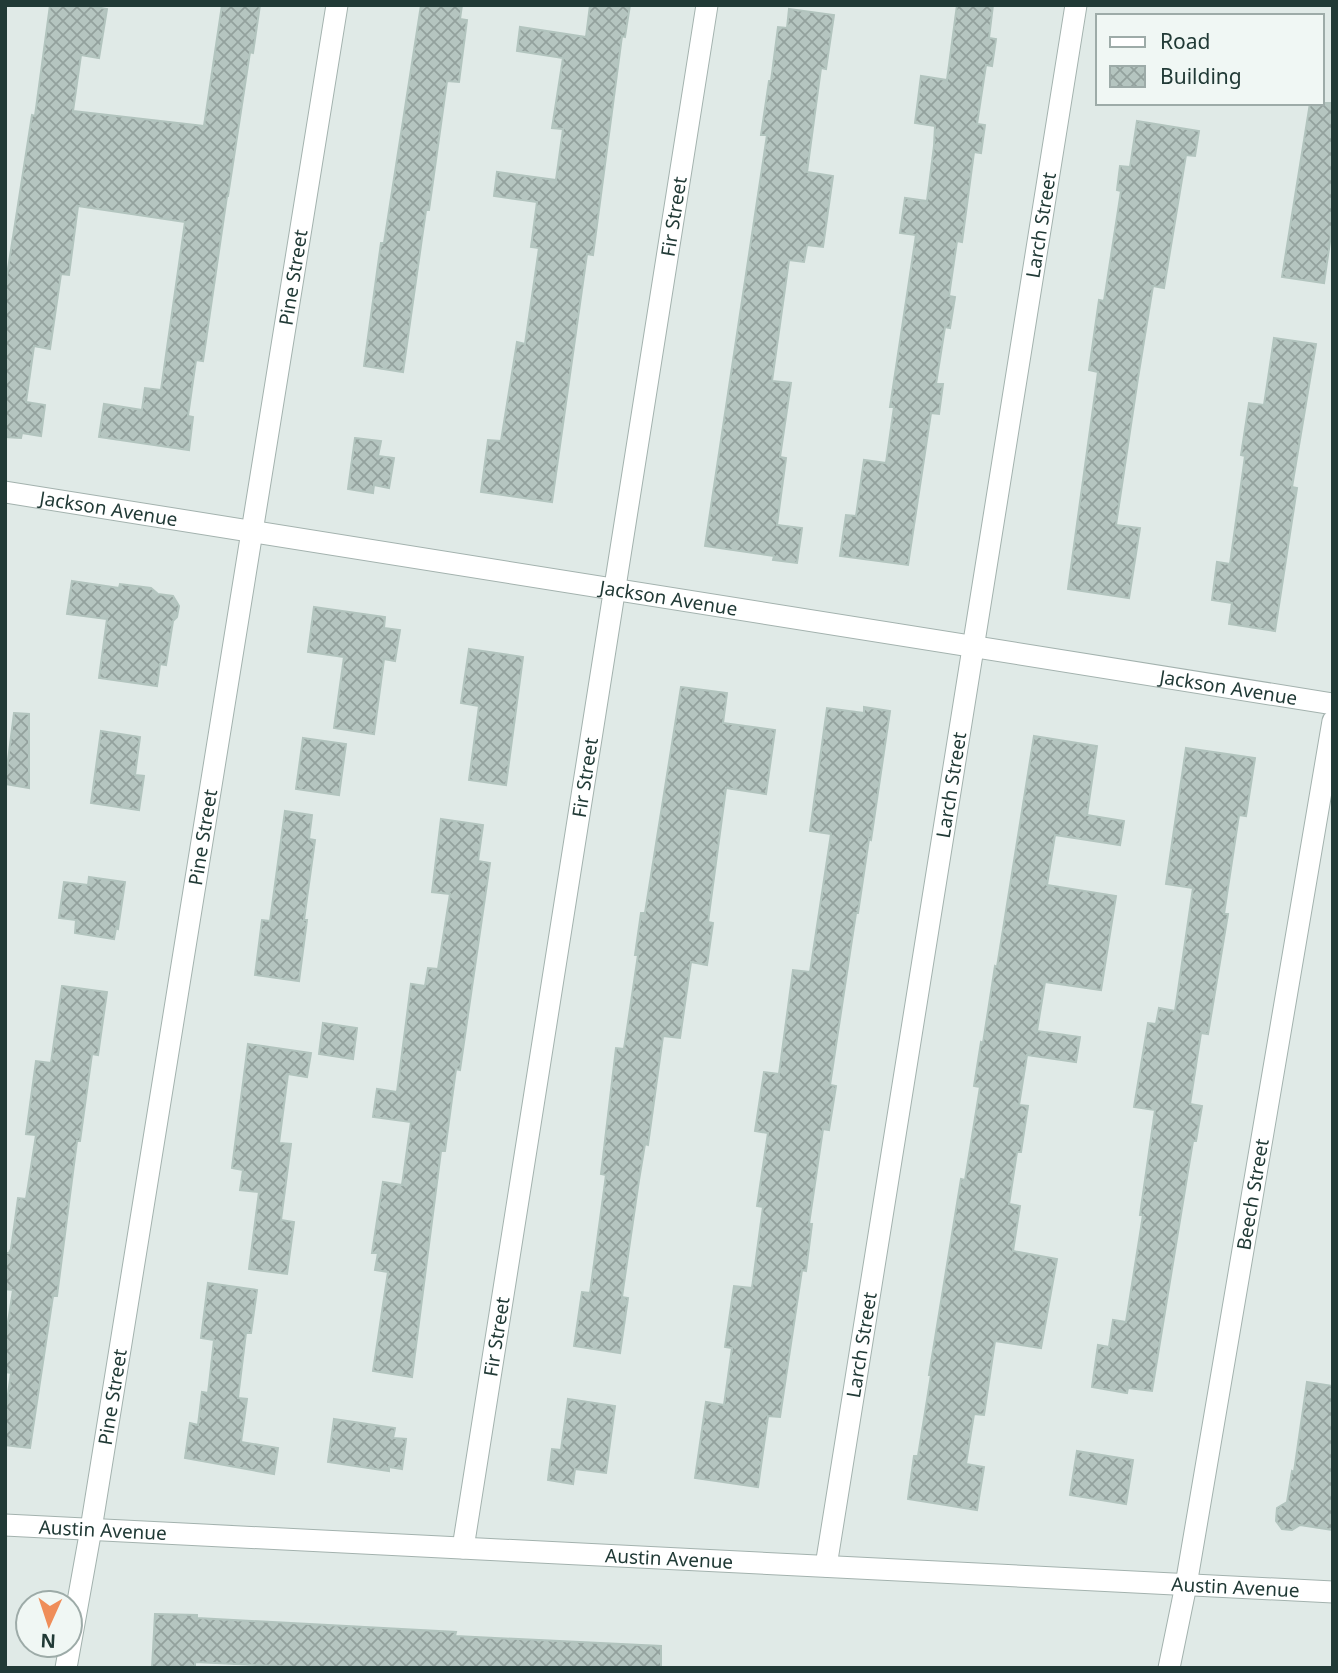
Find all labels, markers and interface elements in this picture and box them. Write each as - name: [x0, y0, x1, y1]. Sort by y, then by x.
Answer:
- legend: [1096, 14, 1324, 105]
- text: Road: [1160, 27, 1210, 55]
- text: Building: [1160, 62, 1242, 90]
- street label: Larch Street: [1019, 170, 1062, 280]
- street label: Fir Street: [654, 175, 693, 258]
- street label: Pine Street: [272, 227, 314, 327]
- street label: Jackson Avenue: [36, 484, 179, 532]
- street label: Jackson Avenue: [596, 574, 739, 622]
- street label: Jackson Avenue: [1156, 663, 1299, 711]
- street label: Larch Street: [930, 730, 972, 840]
- street label: Fir Street: [566, 736, 604, 819]
- street label: Pine Street: [182, 787, 223, 887]
- street label: Beech Street: [1230, 1136, 1275, 1252]
- street label: Larch Street: [840, 1290, 883, 1400]
- street label: Fir Street: [477, 1295, 516, 1378]
- street label: Pine Street: [92, 1347, 133, 1447]
- street label: Austin Avenue: [38, 1514, 168, 1546]
- street label: Austin Avenue: [604, 1542, 734, 1575]
- street label: Austin Avenue: [1171, 1571, 1300, 1603]
- north arrow: [14, 1589, 84, 1659]
- text: N: [40, 1628, 57, 1654]

